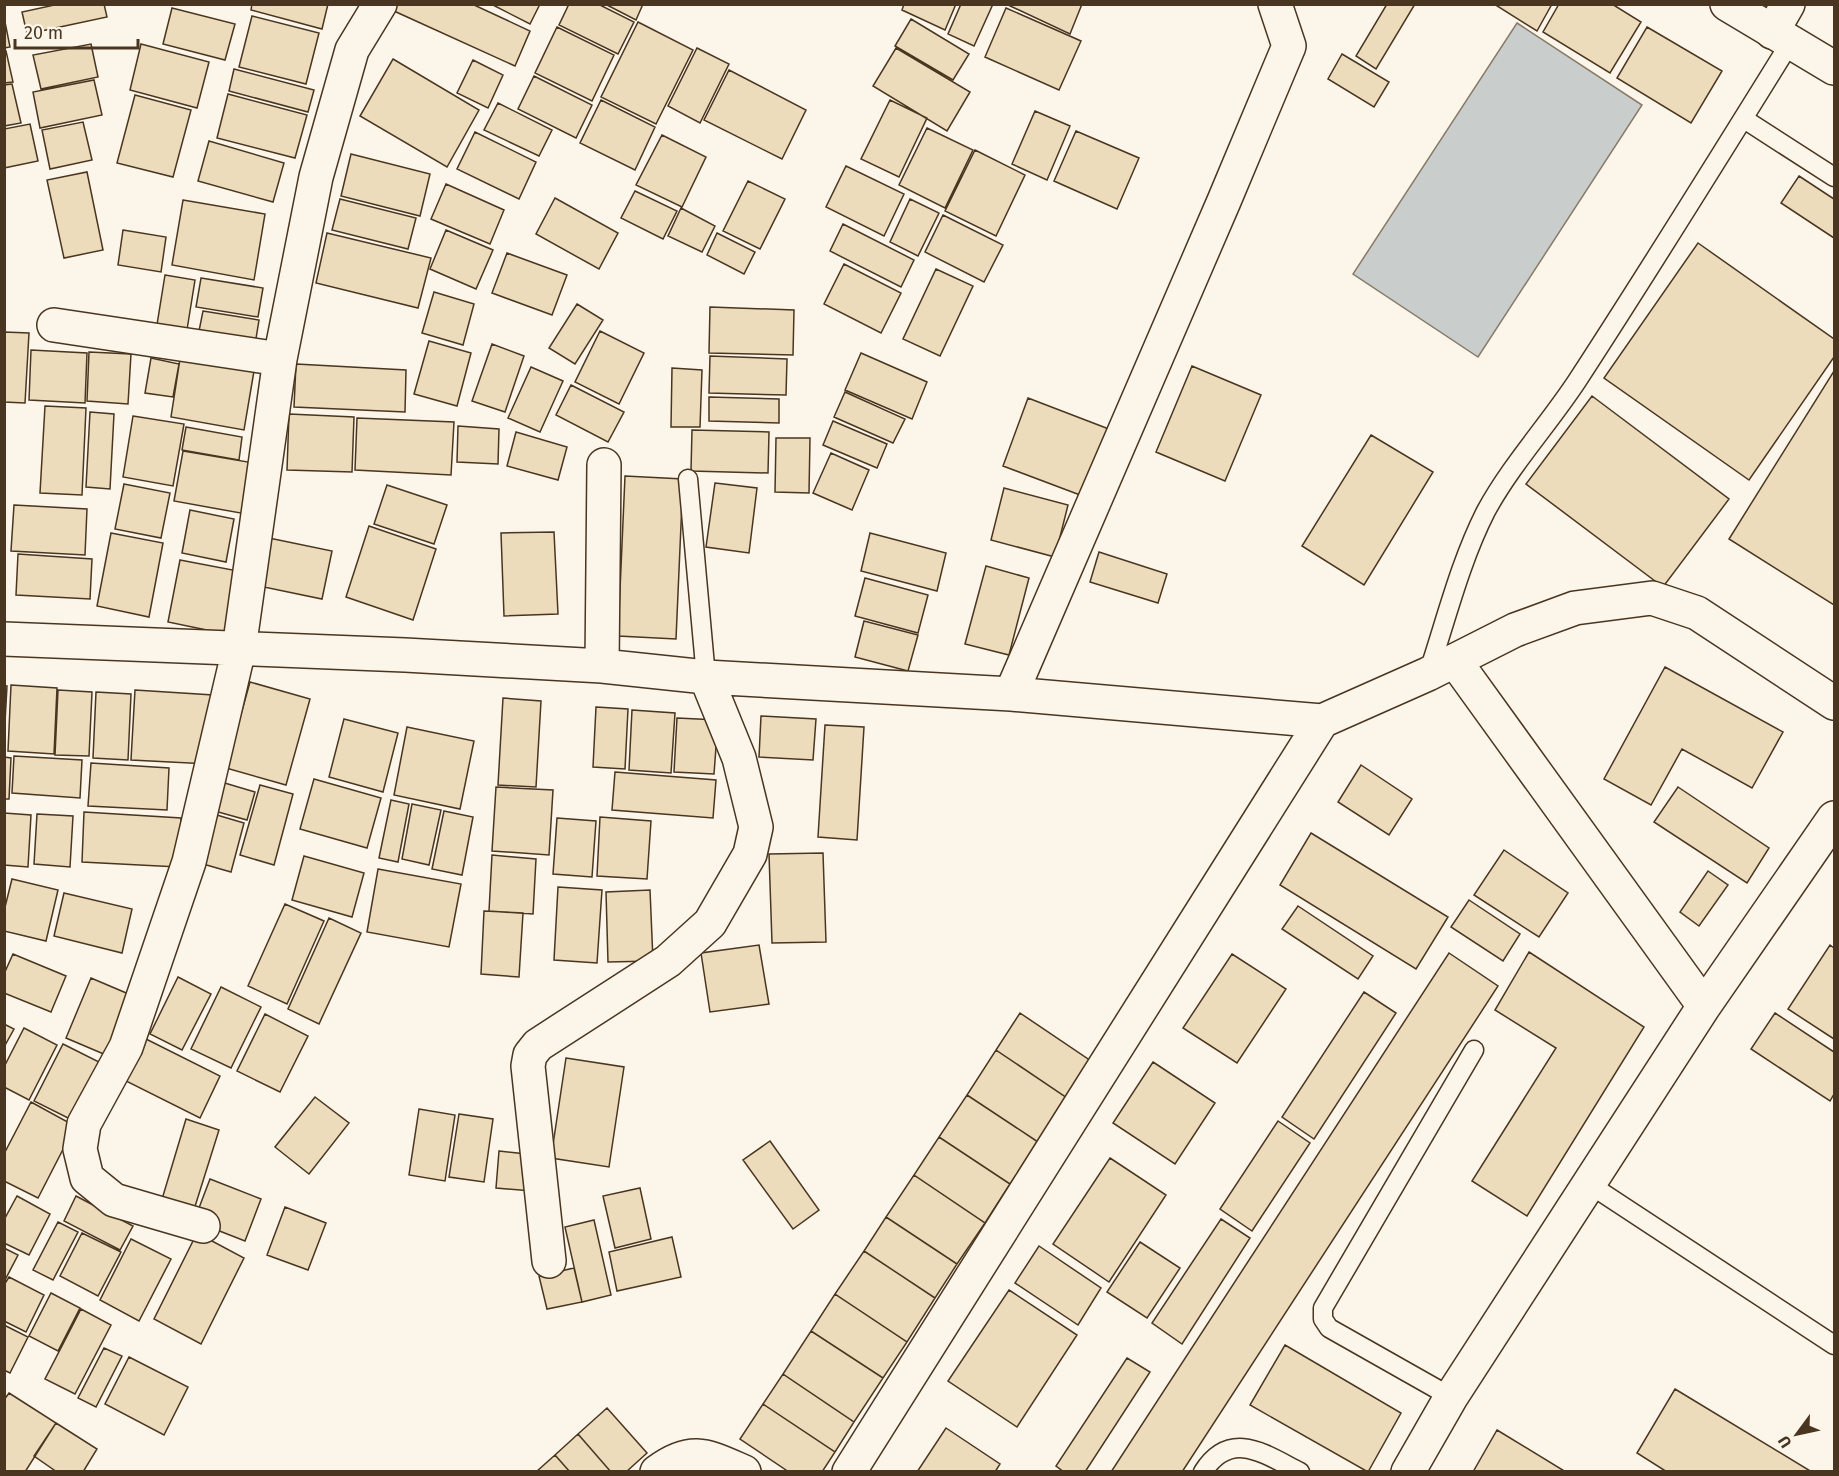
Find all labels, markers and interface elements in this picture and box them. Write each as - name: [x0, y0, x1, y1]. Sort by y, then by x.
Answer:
- scale bar: [15, 12, 138, 50]
- text: 20 m: [24, 22, 63, 44]
- north arrow: [1767, 1404, 1827, 1464]
- text: U: [1774, 1432, 1796, 1451]

